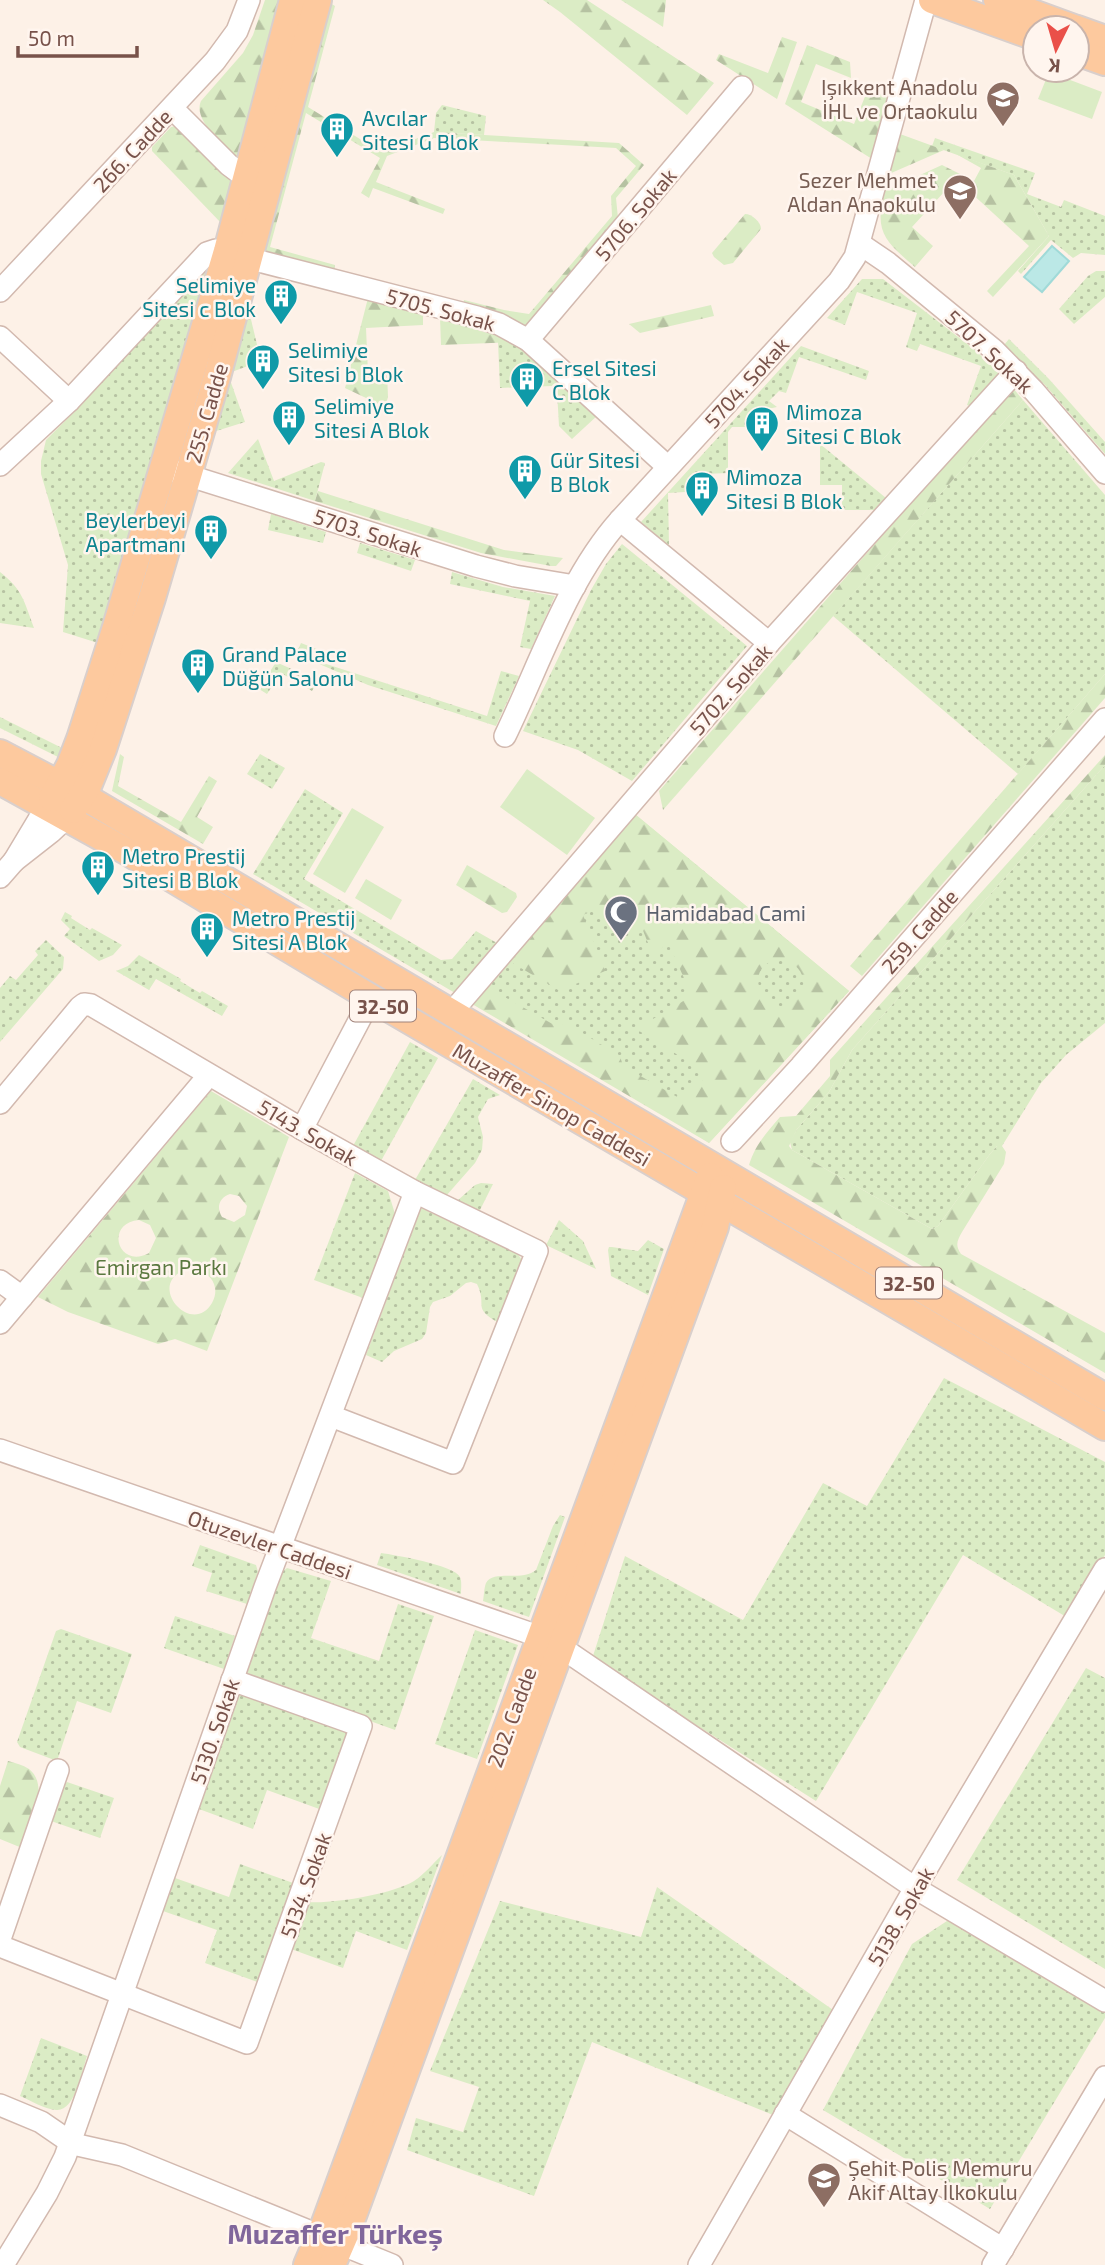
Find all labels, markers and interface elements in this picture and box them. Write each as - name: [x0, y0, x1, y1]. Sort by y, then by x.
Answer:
- scale bar: [18, 14, 136, 58]
- north arrow: [1021, 14, 1091, 84]
- text: 50 m: [28, 25, 75, 50]
- text: K: [1047, 54, 1061, 78]
- place label: Işıkkent Anadolu İHL ve Ortaokulu: [821, 74, 978, 123]
- school or university icon: Işıkkent Anadolu İHL ve Ortaokulu: [984, 79, 1022, 128]
- street label: 266. Cadde: [87, 103, 177, 197]
- place label: Avcılar Sitesi G Blok: [362, 105, 479, 154]
- building icon: Avcılar Sitesi G Blok: [318, 110, 356, 159]
- street label: 5706. Sokak: [589, 163, 681, 265]
- place label: Sezer Mehmet Aldan Anaokulu: [787, 167, 936, 216]
- school or university icon: Sezer Mehmet Aldan Anaokulu: [941, 172, 979, 221]
- place label: Selimiye Sitesi c Blok: [142, 272, 256, 321]
- building icon: Selimiye Sitesi c Blok: [262, 277, 300, 326]
- street label: 5705. Sokak: [384, 282, 499, 336]
- street label: 5707. Sokak: [941, 304, 1039, 398]
- street label: 5704. Sokak: [699, 331, 794, 433]
- place label: Selimiye Sitesi b Blok: [288, 337, 404, 386]
- building icon: Selimiye Sitesi b Blok: [244, 342, 282, 391]
- place label: Ersel Sitesi C Blok: [552, 355, 657, 404]
- street label: 255. Cadde: [180, 360, 232, 466]
- building icon: Ersel Sitesi C Blok: [508, 360, 546, 409]
- place label: Selimiye Sitesi A Blok: [314, 393, 430, 442]
- building icon: Selimiye Sitesi A Blok: [270, 398, 308, 447]
- place label: Mimoza Sitesi C Blok: [786, 399, 902, 448]
- building icon: Mimoza Sitesi C Blok: [743, 404, 781, 453]
- place label: Gür Sitesi B Blok: [550, 447, 640, 496]
- building icon: Gür Sitesi B Blok: [506, 452, 544, 501]
- place label: Mimoza Sitesi B Blok: [726, 464, 843, 513]
- building icon: Mimoza Sitesi B Blok: [683, 469, 721, 518]
- street label: 5703. Sokak: [311, 503, 426, 561]
- place label: Beylerbeyi Apartmanı: [85, 507, 186, 556]
- building icon: Beylerbeyi Apartmanı: [192, 512, 230, 561]
- street label: 5702. Sokak: [684, 638, 777, 740]
- place label: Grand Palace Düğün Salonu: [222, 641, 354, 690]
- building icon: Grand Palace Düğün Salonu: [179, 646, 217, 695]
- place label: Metro Prestij Sitesi B Blok: [122, 843, 245, 892]
- building icon: Metro Prestij Sitesi B Blok: [79, 848, 117, 897]
- street label: 259. Cadde: [876, 884, 962, 978]
- mosque icon: Hamidabad Cami: [602, 893, 640, 942]
- place label: Hamidabad Cami: [646, 900, 806, 925]
- place label: Metro Prestij Sitesi A Blok: [232, 905, 355, 954]
- building icon: Metro Prestij Sitesi A Blok: [188, 910, 226, 959]
- road number: 32-50: [350, 990, 416, 1022]
- street label: Muzaffer Sinop Caddesi: [449, 1037, 655, 1171]
- street label: 5143. Sokak: [254, 1094, 362, 1171]
- park label: Emirgan Parkı: [95, 1254, 227, 1279]
- road number: 32-50: [876, 1268, 942, 1298]
- street label: Otuzevler Caddesi: [185, 1504, 355, 1584]
- street label: 202. Cadde: [481, 1664, 541, 1770]
- street label: 5130. Sokak: [184, 1675, 244, 1787]
- street label: 5134. Sokak: [274, 1829, 336, 1941]
- street label: 5138. Sokak: [862, 1862, 939, 1970]
- place label: Şehit Polis Memuru Akif Altay İlkokulu: [848, 2155, 1033, 2204]
- school or university icon: Şehit Polis Memuru Akif Altay İlkokulu: [805, 2160, 843, 2209]
- district label: Muzaffer Türkeş: [227, 2216, 443, 2251]

